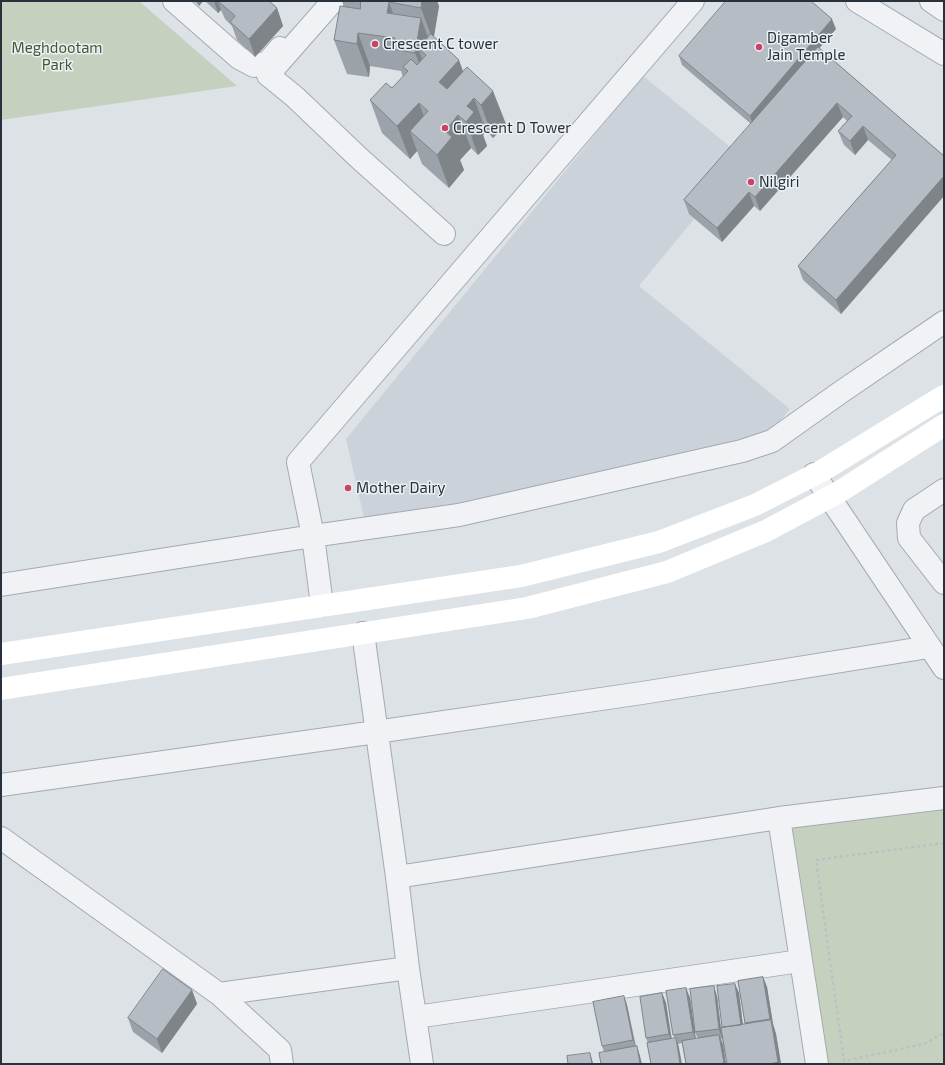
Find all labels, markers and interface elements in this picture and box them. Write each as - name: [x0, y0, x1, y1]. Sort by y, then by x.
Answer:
- place label: Digamber Jain Temple: [767, 29, 846, 64]
- place label: Crescent C tower: [383, 35, 499, 53]
- park label: Meghdootam Park: [11, 39, 103, 74]
- marker: Crescent C tower: [370, 39, 380, 49]
- marker: Digamber Jain Temple: [754, 42, 764, 52]
- place label: Crescent D Tower: [453, 119, 571, 137]
- marker: Crescent D Tower: [440, 123, 450, 133]
- place label: Nilgiri: [759, 173, 800, 191]
- marker: Nilgiri: [746, 177, 756, 187]
- place label: Mother Dairy: [356, 479, 445, 497]
- marker: Mother Dairy: [343, 483, 353, 493]

